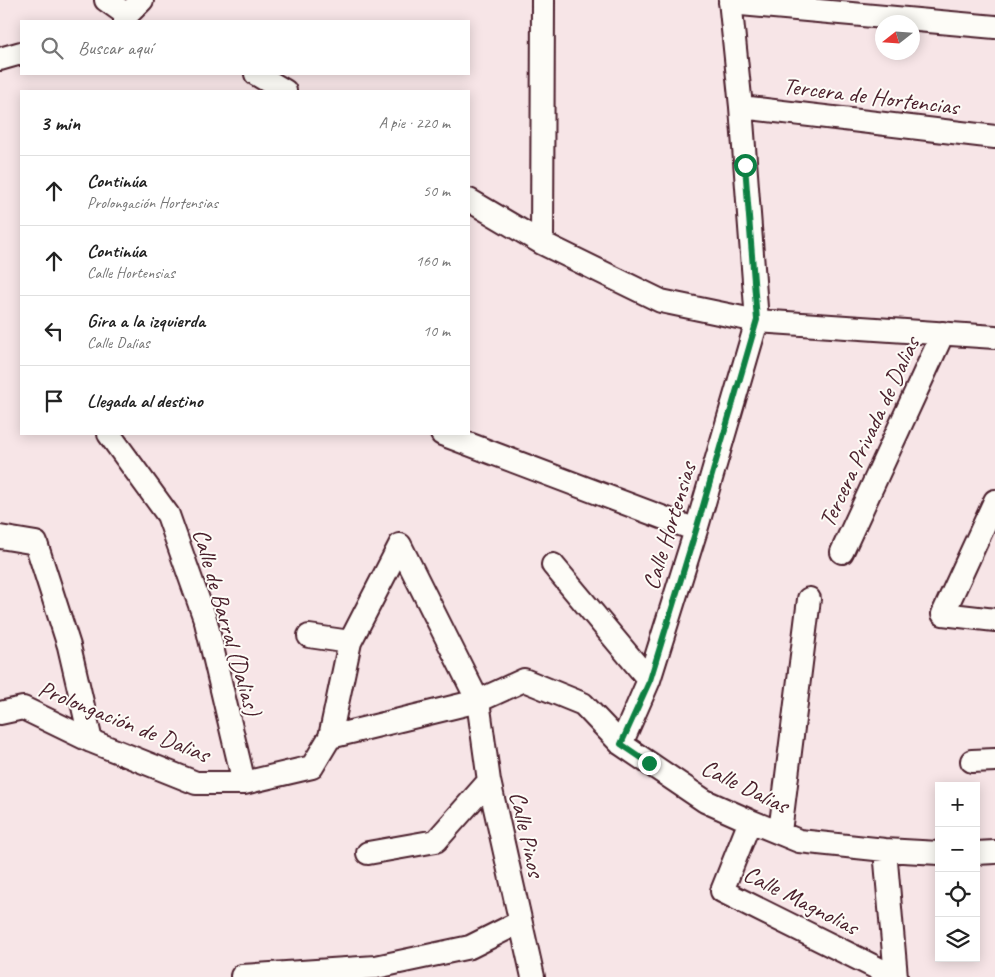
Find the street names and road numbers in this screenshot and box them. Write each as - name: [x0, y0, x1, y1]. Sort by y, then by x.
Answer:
- street label: Tercera de Hortencias: [781, 70, 962, 122]
- street label: Tercera Privada de Dalias: [812, 330, 927, 532]
- street label: Calle Hortensias: [635, 456, 703, 593]
- street label: Calle de Barral (Dalias): [186, 525, 268, 720]
- street label: Prolongación de Dalias: [34, 673, 216, 770]
- street label: Calle Dalias: [696, 752, 796, 821]
- street label: Calle Pinos: [503, 788, 552, 882]
- street label: Calle Magnolias: [738, 858, 865, 943]

